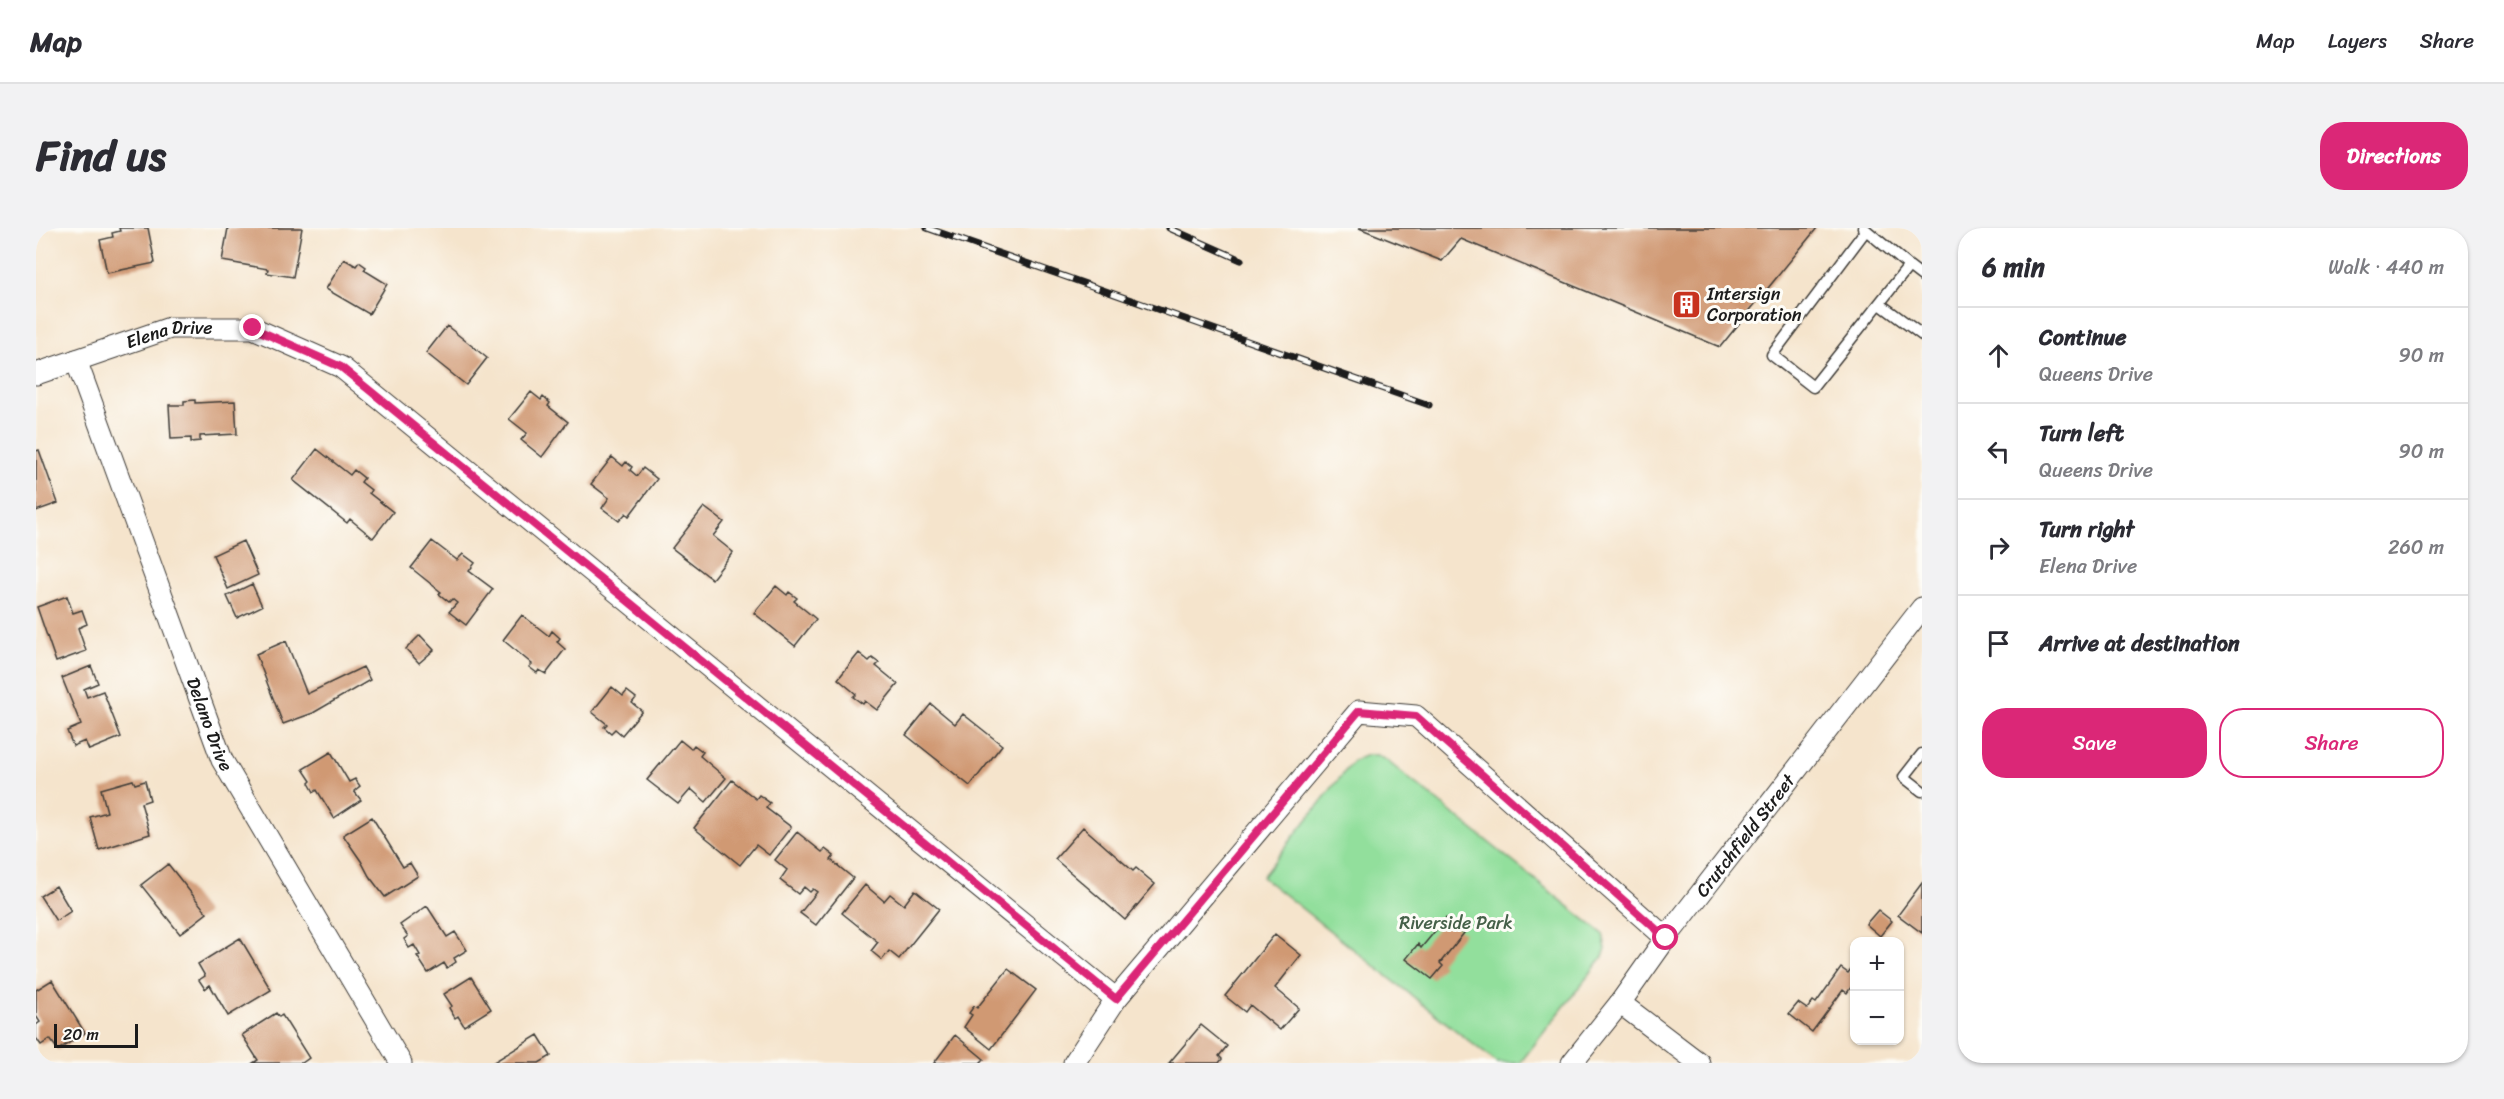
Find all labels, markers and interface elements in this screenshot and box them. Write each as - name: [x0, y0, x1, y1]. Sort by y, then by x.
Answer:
- text: Map: [30, 17, 82, 66]
- text: Map: [2256, 22, 2295, 60]
- text: Layers: [2328, 22, 2387, 60]
- text: Share: [2420, 22, 2474, 60]
- text: Find us: [36, 119, 166, 193]
- button: Directions: [2320, 122, 2468, 190]
- text: 6 min: [1982, 244, 2045, 290]
- text: Walk · 440 m: [2328, 250, 2444, 285]
- place label: Intersign Corporation: [1706, 278, 1802, 331]
- building icon: Intersign Corporation: [1670, 288, 1702, 320]
- street label: Elena Drive: [121, 312, 213, 358]
- route end: [239, 314, 265, 340]
- text: Continue: [2039, 318, 2127, 357]
- text: 90 m: [2399, 338, 2444, 373]
- icon: ahead: [1982, 339, 2015, 372]
- text: Queens Drive: [2039, 357, 2153, 392]
- text: Turn left: [2039, 414, 2124, 453]
- text: 90 m: [2399, 434, 2444, 469]
- icon: left: [1982, 435, 2015, 468]
- text: Queens Drive: [2039, 453, 2153, 488]
- text: Turn right: [2039, 510, 2134, 549]
- text: 260 m: [2388, 530, 2444, 565]
- icon: right: [1982, 531, 2015, 564]
- text: Elena Drive: [2039, 549, 2137, 584]
- text: Arrive at destination: [2039, 624, 2240, 663]
- icon: arrive: [1982, 627, 2015, 660]
- street label: Delano Drive: [177, 673, 242, 778]
- button: Save: [1982, 708, 2207, 778]
- button: Share: [2219, 708, 2444, 778]
- street label: Crutchfield Street: [1687, 766, 1804, 904]
- park label: Riverside Park: [1399, 907, 1513, 939]
- route start: [1652, 924, 1678, 950]
- map controls: [1850, 937, 1904, 1045]
- button: +: [1850, 937, 1904, 991]
- button: −: [1850, 991, 1904, 1045]
- text: 20 m: [63, 1020, 99, 1049]
- scale bar: [54, 1021, 138, 1048]

